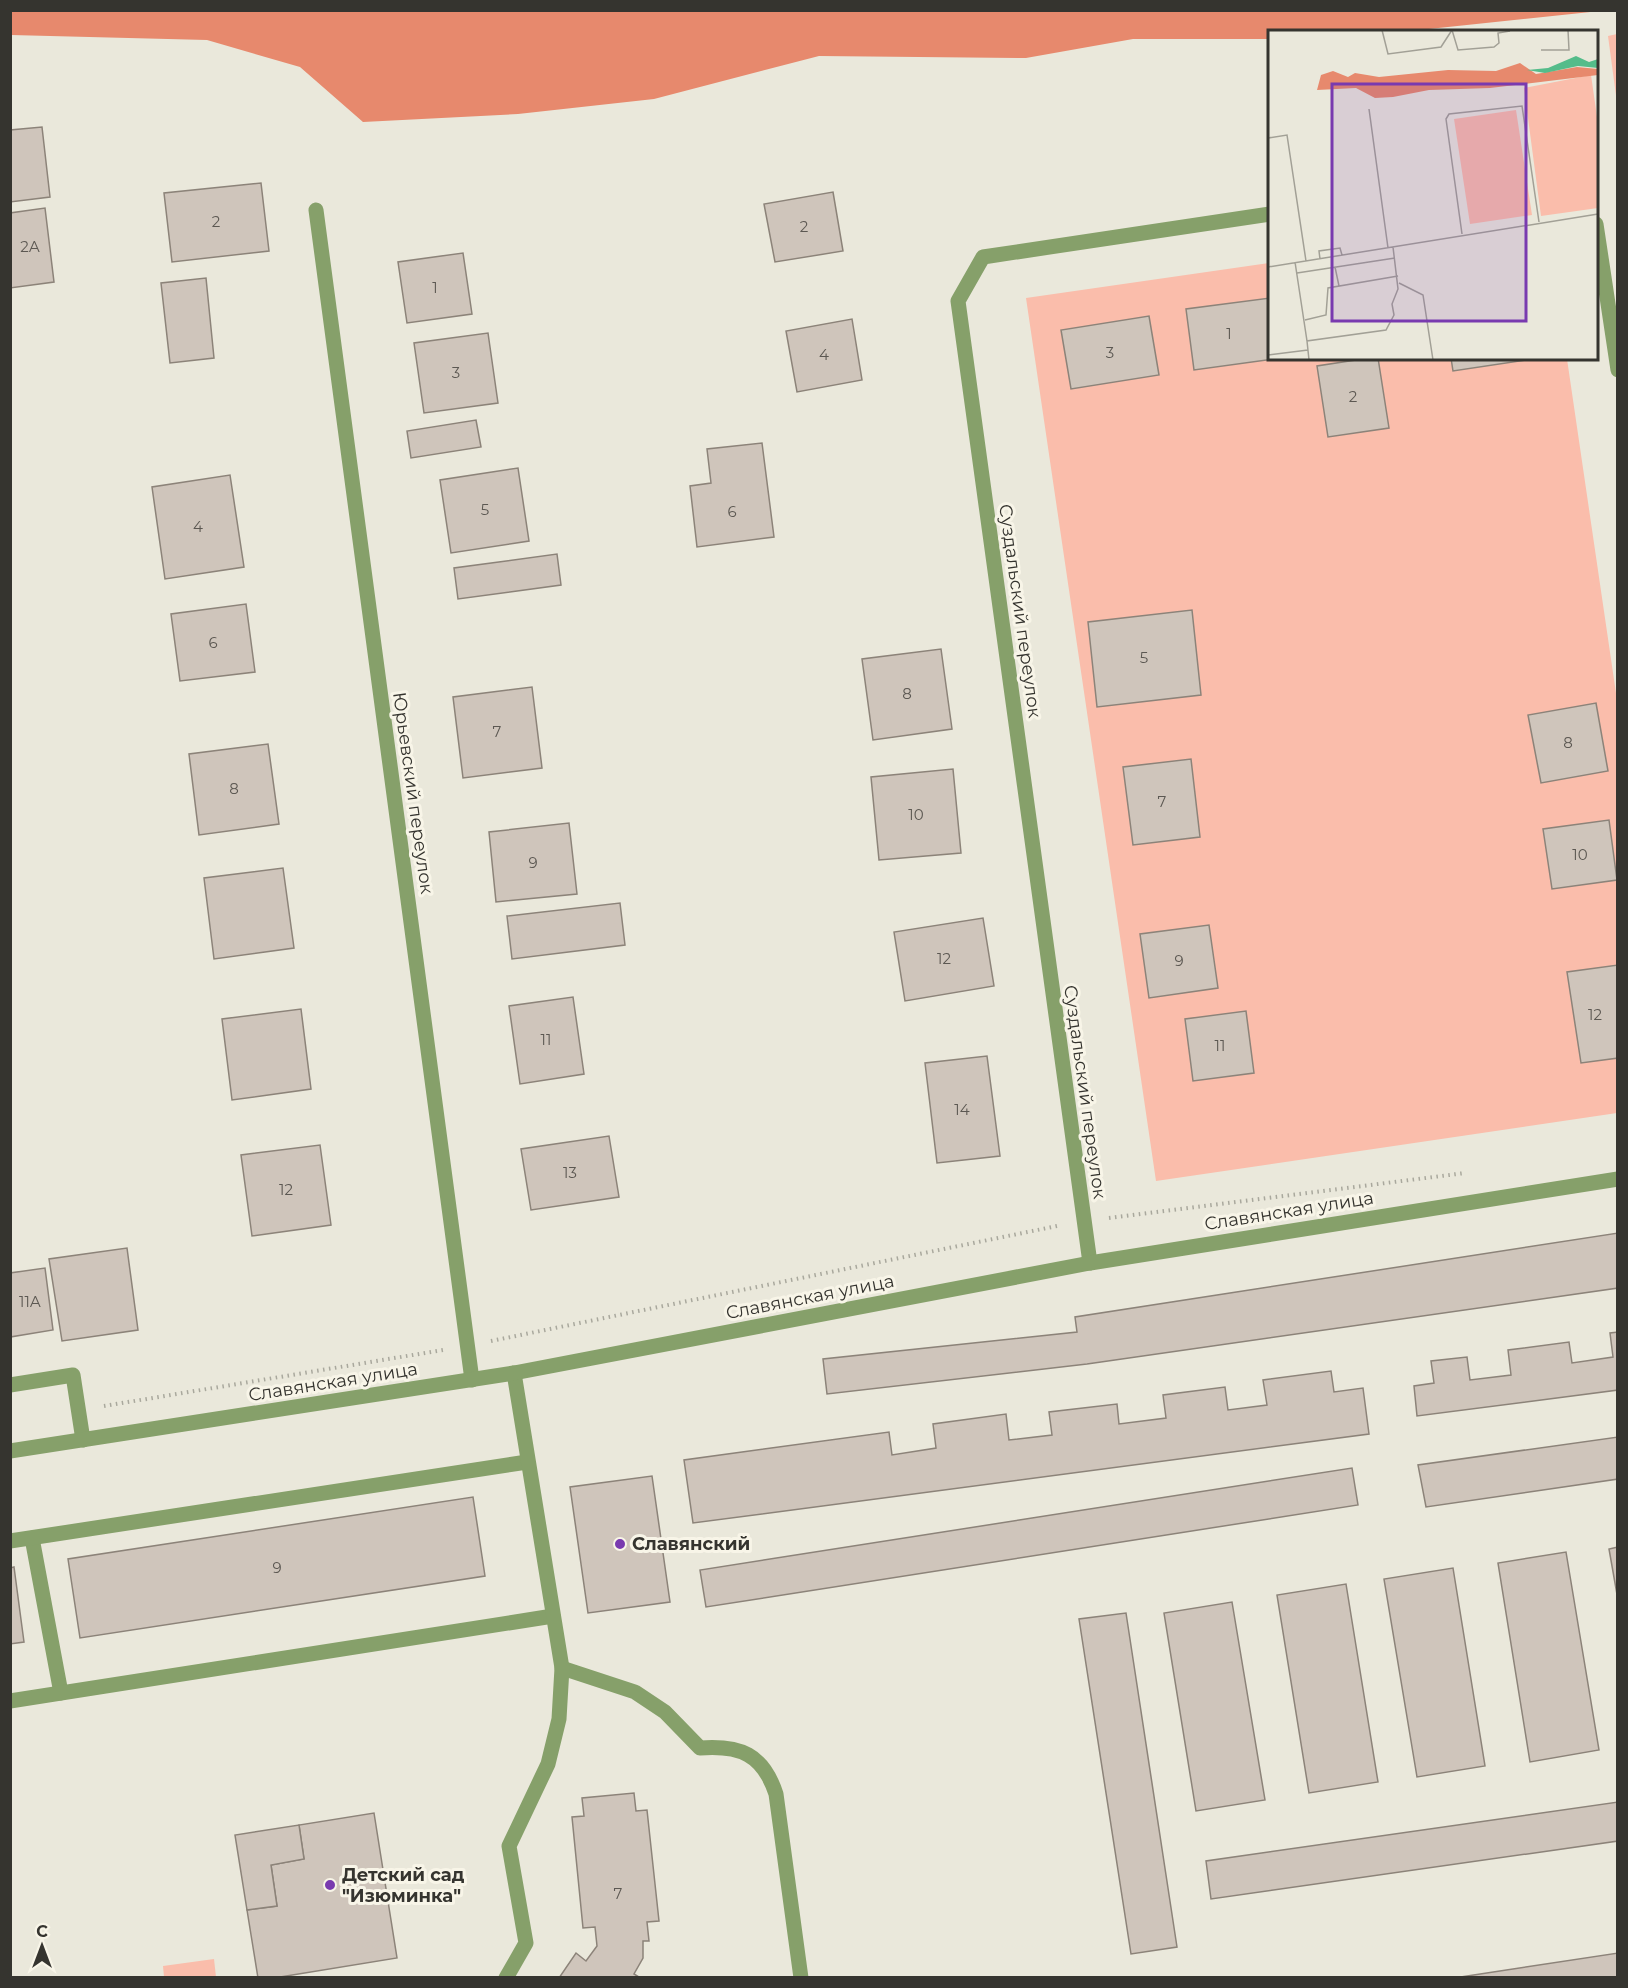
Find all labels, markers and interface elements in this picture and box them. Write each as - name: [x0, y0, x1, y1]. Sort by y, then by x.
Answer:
- inset map: [1268, 30, 1598, 360]
- house number: 2: [212, 212, 220, 231]
- house number: 2: [800, 217, 808, 236]
- house number: 2А: [20, 237, 40, 256]
- house number: 1: [432, 278, 438, 297]
- house number: 1: [1226, 324, 1232, 343]
- house number: 3: [1106, 343, 1114, 362]
- house number: 4: [819, 345, 829, 364]
- house number: 3: [452, 363, 460, 382]
- house number: 2: [1349, 387, 1357, 406]
- house number: 5: [481, 500, 489, 519]
- house number: 6: [727, 502, 737, 521]
- street label: Суздальский переулок: [994, 503, 1046, 720]
- house number: 4: [193, 517, 203, 536]
- house number: 6: [208, 633, 218, 652]
- house number: 5: [1140, 648, 1148, 667]
- house number: 8: [902, 684, 912, 703]
- street label: Юрьевский переулок: [388, 691, 438, 896]
- house number: 7: [493, 722, 502, 741]
- house number: 8: [1563, 733, 1573, 752]
- house number: 8: [229, 779, 239, 798]
- house number: 7: [1158, 792, 1167, 811]
- house number: 10: [908, 805, 924, 824]
- house number: 10: [1572, 845, 1588, 864]
- house number: 9: [528, 853, 538, 872]
- house number: 12: [937, 949, 951, 968]
- house number: 9: [1174, 951, 1184, 970]
- street label: Суздальский переулок: [1059, 984, 1111, 1201]
- house number: 12: [1588, 1005, 1602, 1024]
- house number: 11: [541, 1030, 551, 1049]
- house number: 11: [1215, 1036, 1225, 1055]
- house number: 14: [954, 1100, 970, 1119]
- house number: 13: [563, 1163, 577, 1182]
- house number: 12: [279, 1180, 293, 1199]
- street label: Славянская улица: [1203, 1187, 1375, 1235]
- street label: Славянская улица: [724, 1270, 896, 1324]
- house number: 11А: [19, 1292, 41, 1311]
- street label: Славянская улица: [247, 1358, 419, 1406]
- place label: Славянский: [632, 1533, 750, 1555]
- marker: Славянский: [613, 1537, 627, 1551]
- house number: 9: [272, 1558, 282, 1577]
- place label: Детский сад "Изюминка": [342, 1864, 465, 1907]
- marker: Детский сад "Изюминка": [323, 1878, 337, 1892]
- house number: 7: [614, 1884, 623, 1903]
- north arrow: [12, 1916, 72, 1976]
- text: С: [36, 1922, 48, 1941]

